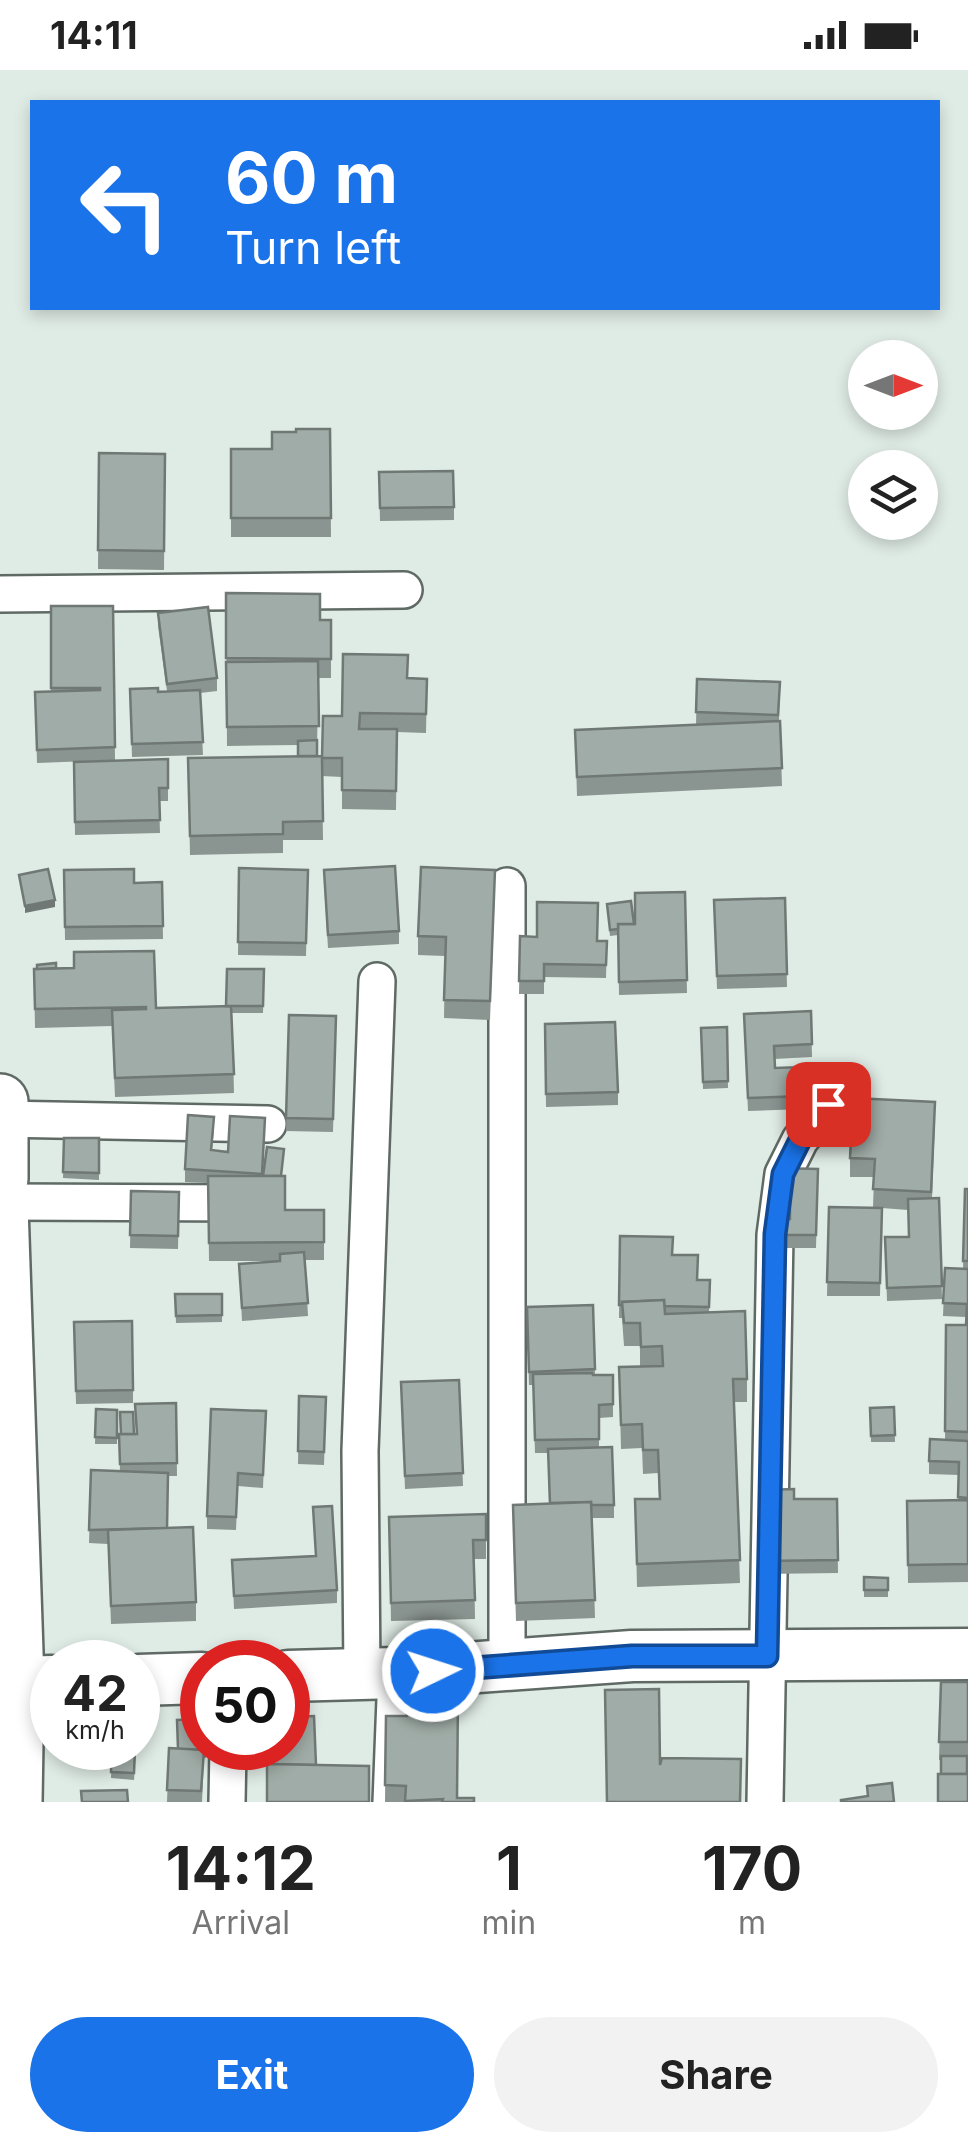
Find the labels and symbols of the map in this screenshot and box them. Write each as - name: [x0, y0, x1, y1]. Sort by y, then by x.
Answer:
- north arrow: [848, 340, 938, 430]
- pin: [786, 1062, 871, 1147]
- position arrow: [381, 1619, 485, 1723]
- speed limit sign: 50: [180, 1640, 310, 1770]

